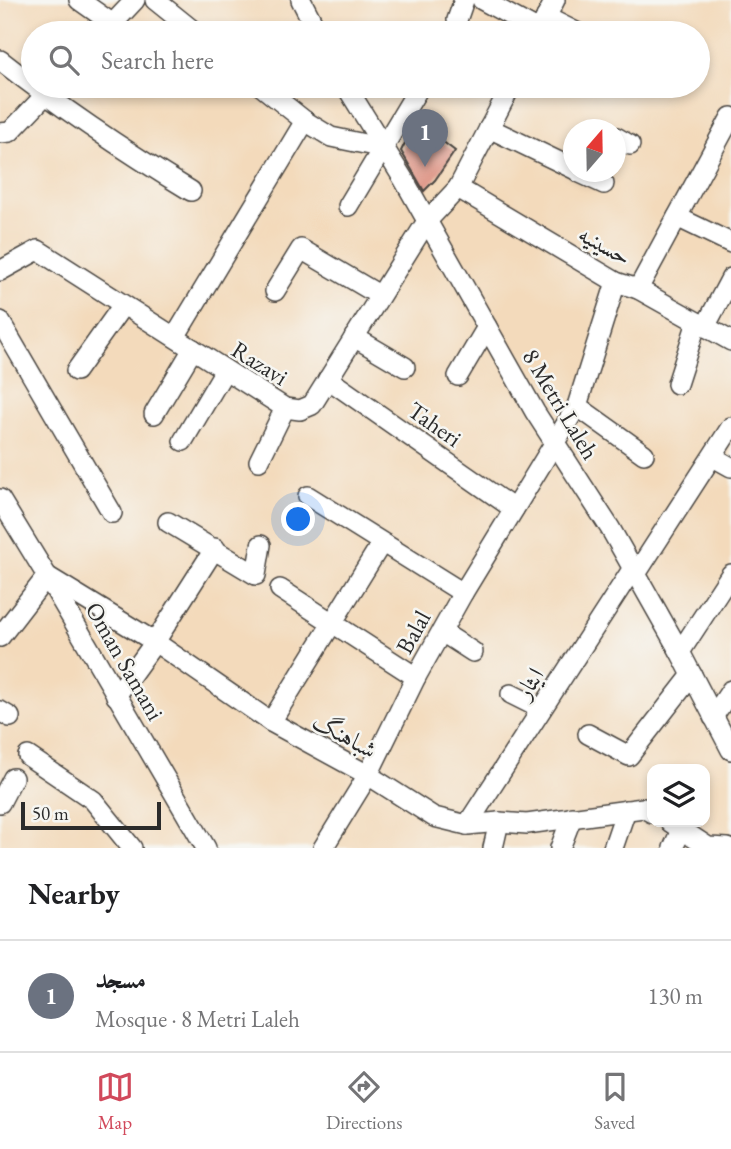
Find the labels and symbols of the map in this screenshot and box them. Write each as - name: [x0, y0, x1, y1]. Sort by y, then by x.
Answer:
- pin: 1: [402, 109, 448, 167]
- north arrow: [563, 119, 626, 182]
- street label: حسینیه: [573, 218, 637, 272]
- street label: Razavi: [226, 334, 294, 392]
- street label: 8 Metri Laleh: [516, 343, 606, 465]
- street label: Taheri: [402, 394, 468, 454]
- your location: [281, 502, 315, 536]
- street label: Oman Samani: [79, 596, 171, 726]
- street label: Balal: [389, 605, 438, 659]
- street label: ایثار: [506, 661, 551, 706]
- street label: شباهنگ: [307, 705, 383, 765]
- scale bar: [21, 799, 161, 831]

